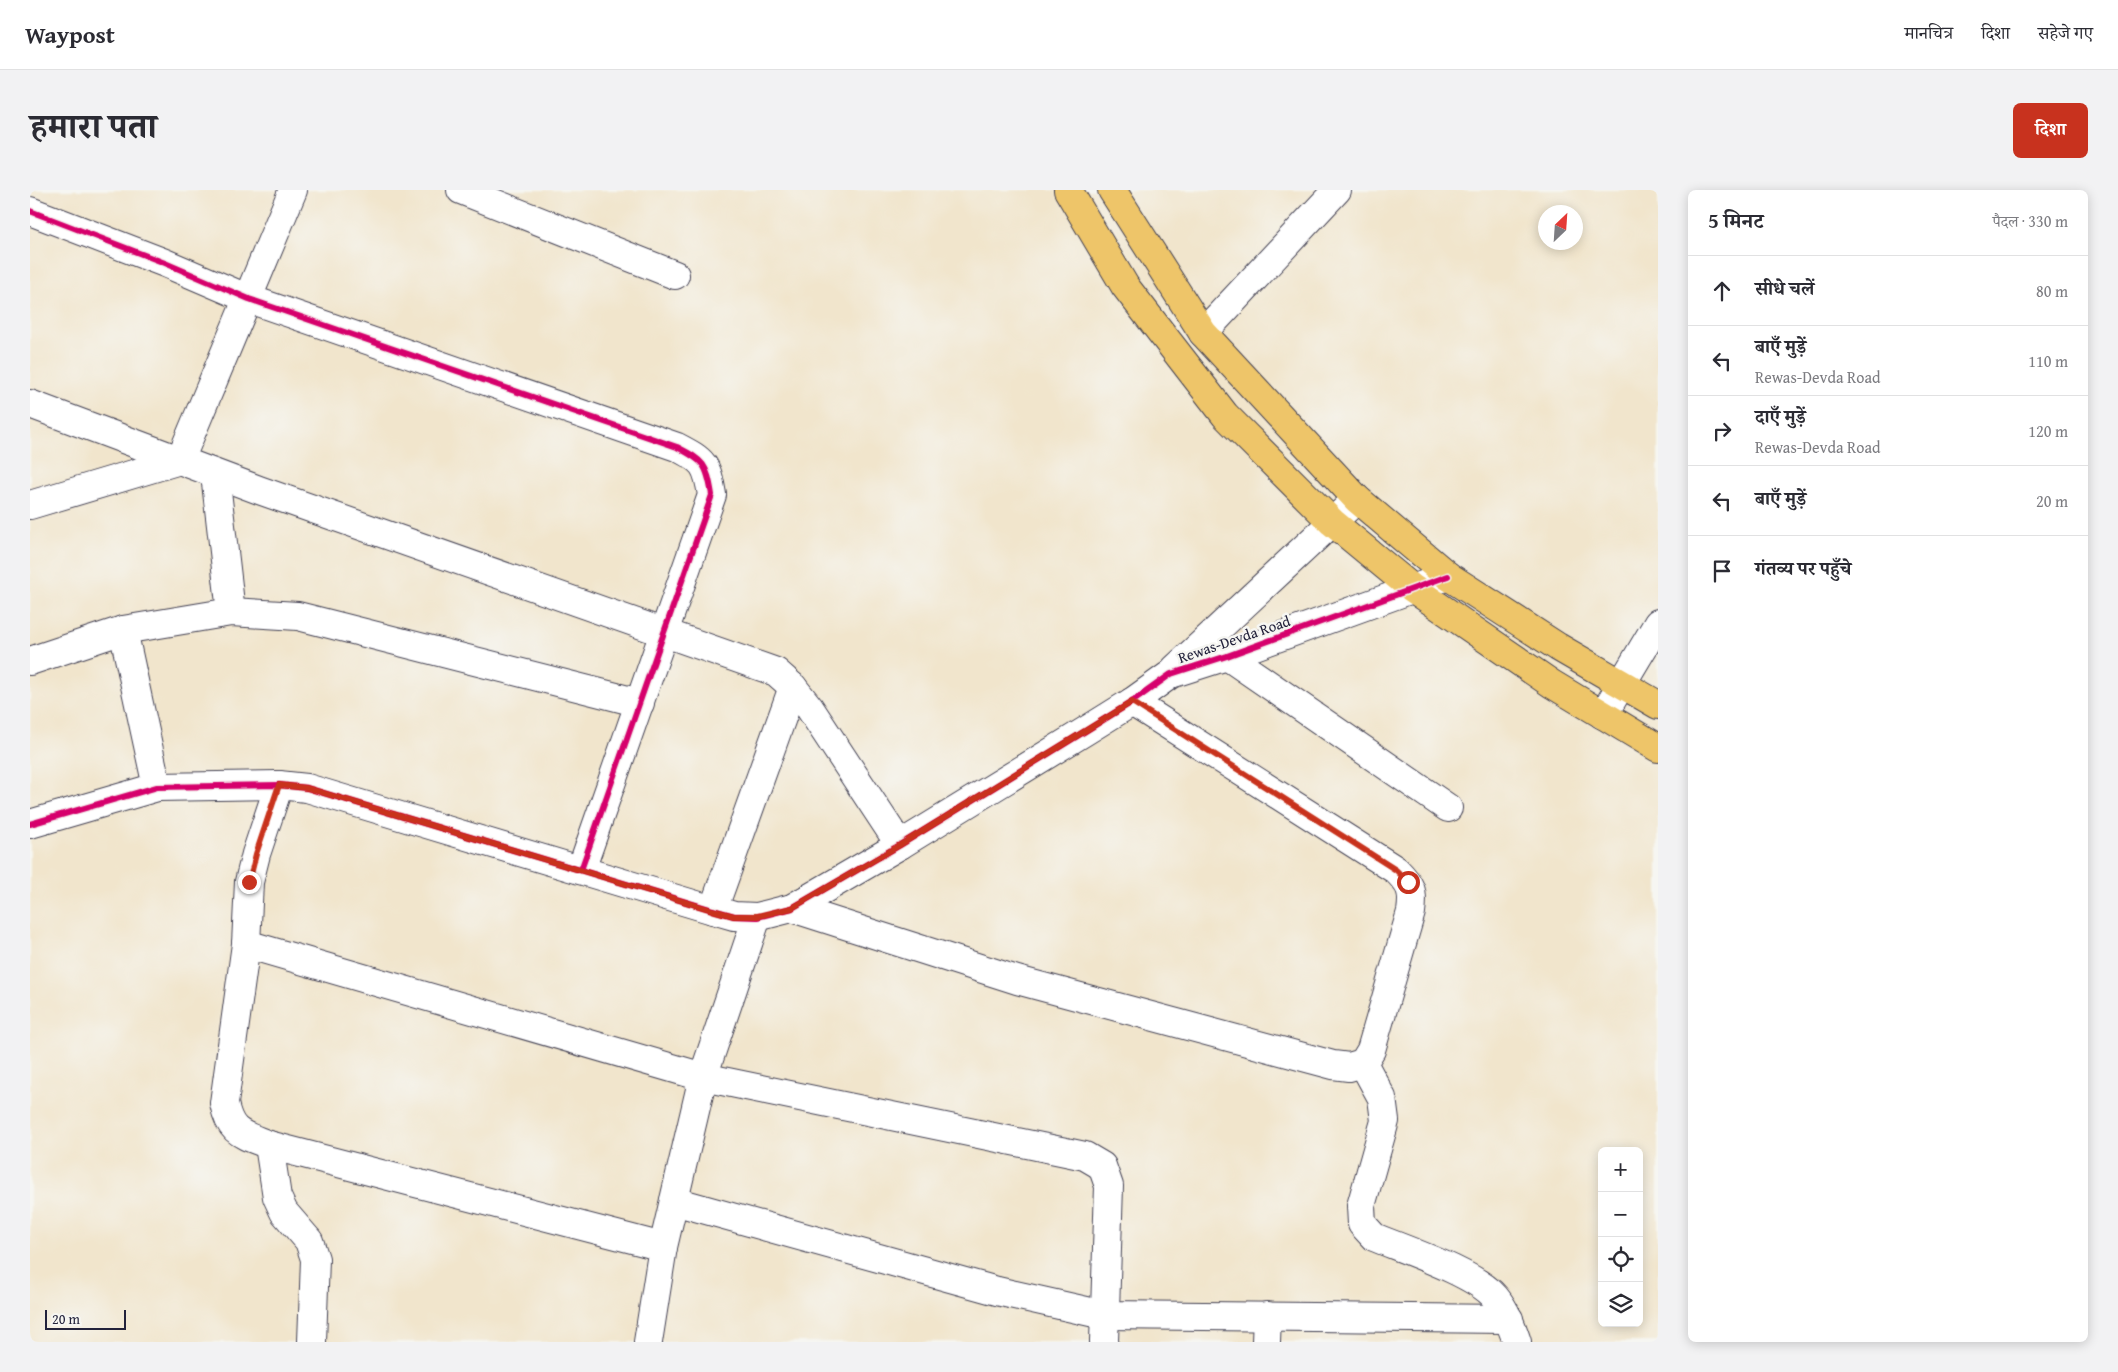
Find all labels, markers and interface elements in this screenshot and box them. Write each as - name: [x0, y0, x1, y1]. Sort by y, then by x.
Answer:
- text: Waypost: [25, 17, 115, 52]
- text: मानचित्र: [1904, 19, 1953, 46]
- text: दिशा: [1981, 19, 2010, 46]
- text: सहेजे गए: [2038, 19, 2093, 46]
- text: हमारा पता: [30, 100, 157, 151]
- button: दिशा: [2013, 103, 2088, 158]
- north arrow: [1538, 205, 1583, 250]
- text: 5 मिनट: [1708, 205, 1763, 236]
- text: पैदल · 330 m: [1992, 209, 2068, 233]
- text: सीधे चलें: [1755, 274, 1814, 302]
- icon: ahead: [1708, 277, 1736, 305]
- text: 80 m: [2036, 279, 2068, 303]
- text: बाएँ मुड़ें: [1755, 332, 1806, 360]
- icon: left: [1708, 347, 1736, 375]
- text: 110 m: [2028, 349, 2068, 373]
- text: Rewas-Devda Road: [1755, 365, 1881, 389]
- text: दाएँ मुड़ें: [1755, 402, 1806, 430]
- icon: right: [1708, 417, 1736, 445]
- text: 120 m: [2028, 419, 2068, 443]
- text: Rewas-Devda Road: [1755, 435, 1881, 459]
- text: बाएँ मुड़ें: [1755, 484, 1806, 512]
- icon: left: [1708, 487, 1736, 515]
- text: 20 m: [2036, 489, 2068, 513]
- text: गंतव्य पर पहुँचे: [1755, 554, 1851, 582]
- icon: arrive: [1708, 557, 1736, 585]
- street label: Rewas-Devda Road: [1175, 610, 1293, 668]
- route end: [238, 871, 261, 894]
- route start: [1397, 871, 1420, 894]
- map controls: [1598, 1147, 1643, 1327]
- button: +: [1598, 1147, 1643, 1192]
- button: −: [1598, 1192, 1643, 1237]
- button: locate: [1598, 1237, 1643, 1282]
- button: layers: [1598, 1282, 1643, 1327]
- scale bar: [45, 1307, 126, 1330]
- text: 20 m: [52, 1309, 80, 1329]

